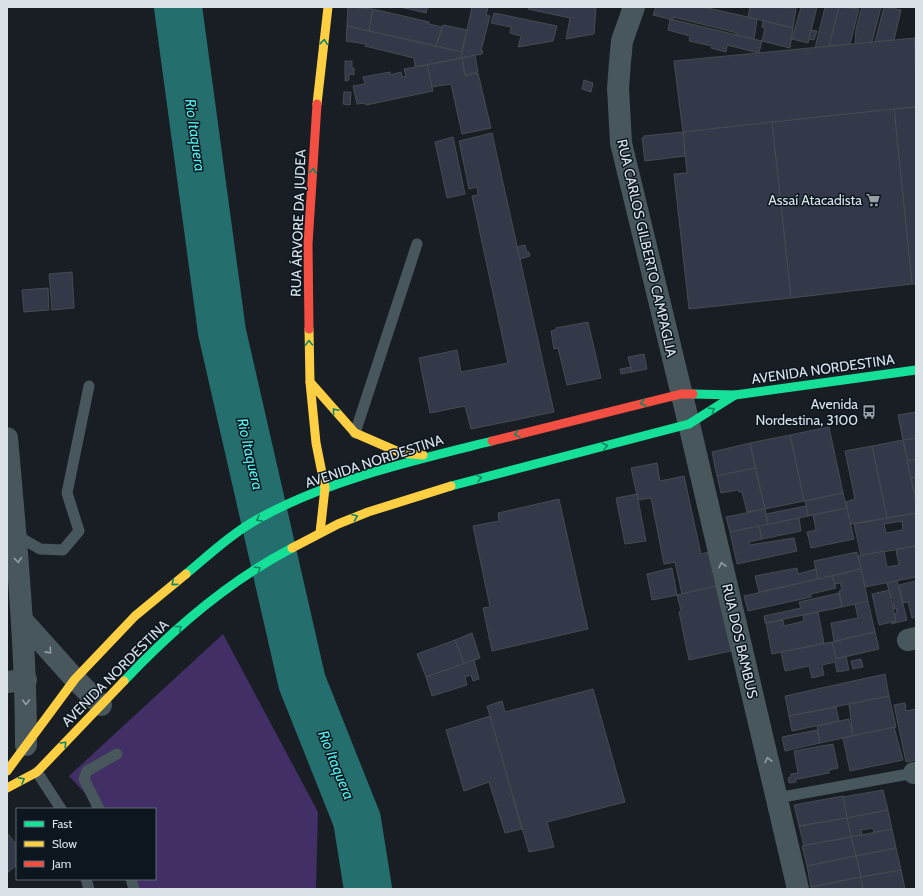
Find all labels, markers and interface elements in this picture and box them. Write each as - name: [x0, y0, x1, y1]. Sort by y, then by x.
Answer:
- one-way arrow: [320, 39, 329, 45]
- water label: Rio Itaquera: [181, 97, 209, 173]
- street label: RUA CARLOS GILBERTO CAMPAGLIA: [613, 137, 681, 359]
- street label: RUA ÁRVORE DA JUDEA: [286, 149, 310, 297]
- one-way arrow: [309, 168, 318, 174]
- place label: Assaí Atacadista: [768, 191, 862, 209]
- supermarket icon: Assaí Atacadista: [865, 192, 881, 208]
- one-way arrow: [305, 340, 313, 346]
- street label: AVENIDA NORDESTINA: [750, 350, 896, 388]
- place label: Avenida Nordestina, 3100: [756, 395, 858, 429]
- one-way arrow: [640, 399, 647, 407]
- bus stop icon: Avenida Nordestina, 3100: [861, 404, 877, 420]
- one-way arrow: [708, 407, 715, 414]
- one-way arrow: [332, 408, 340, 416]
- water label: Rio Itaquera: [233, 416, 267, 492]
- street label: AVENIDA NORDESTINA: [303, 430, 446, 492]
- one-way arrow: [514, 430, 520, 438]
- one-way arrow: [602, 442, 608, 450]
- one-way arrow: [476, 475, 482, 483]
- one-way arrow: [352, 514, 359, 522]
- one-way arrow: [256, 515, 263, 522]
- one-way arrow: [13, 557, 22, 563]
- one-way arrow: [719, 562, 727, 569]
- one-way arrow: [254, 566, 261, 573]
- one-way arrow: [171, 579, 178, 586]
- street label: RUA DOS BAMBUS: [718, 582, 762, 700]
- street label: AVENIDA NORDESTINA: [58, 615, 173, 730]
- one-way arrow: [174, 626, 181, 633]
- one-way arrow: [44, 646, 51, 653]
- one-way arrow: [22, 699, 30, 705]
- water label: Rio Itaquera: [314, 728, 358, 802]
- one-way arrow: [59, 741, 66, 748]
- one-way arrow: [764, 757, 772, 763]
- one-way arrow: [18, 777, 25, 785]
- legend: [16, 808, 156, 880]
- text: Fast: [52, 816, 72, 831]
- text: Slow: [52, 836, 77, 851]
- text: Jam: [51, 856, 71, 871]

